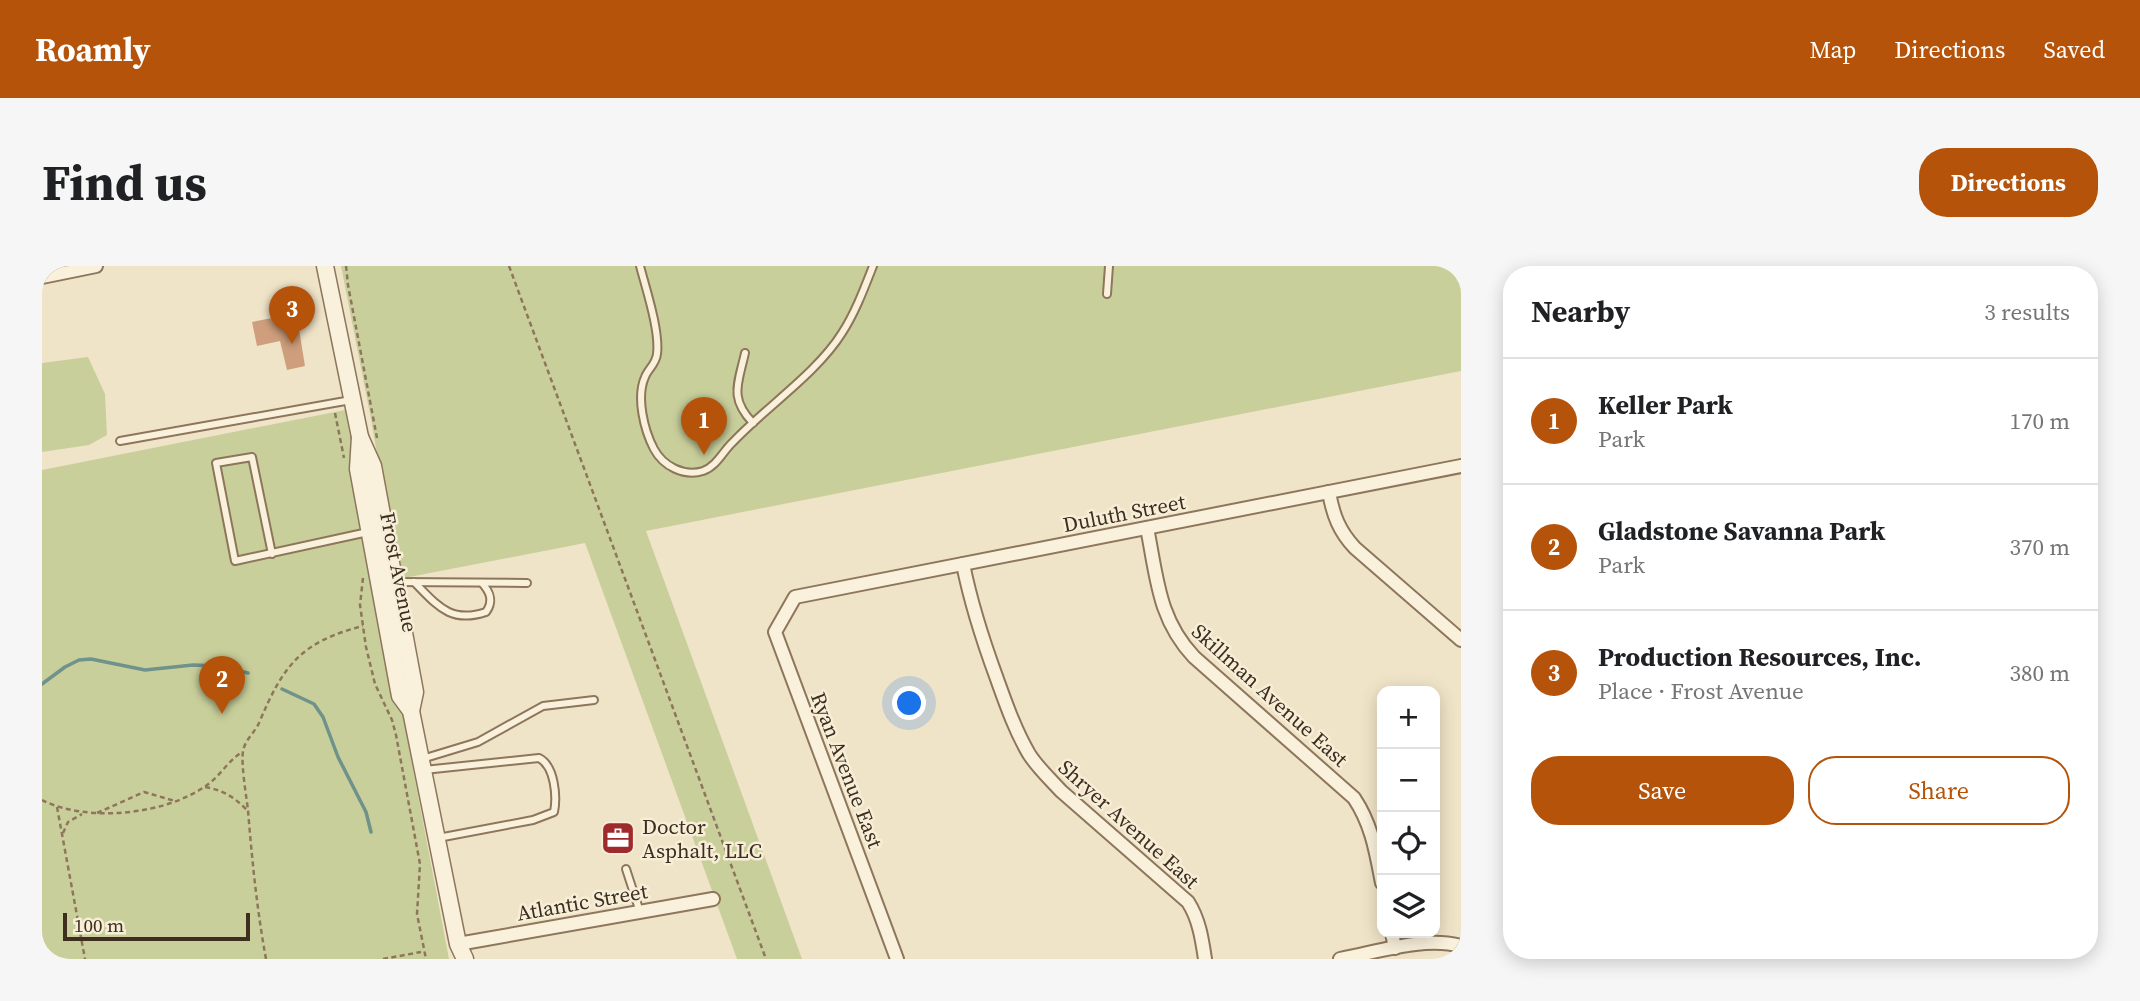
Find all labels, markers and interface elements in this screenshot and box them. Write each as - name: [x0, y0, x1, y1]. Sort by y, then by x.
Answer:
- text: Roamly: [35, 27, 151, 72]
- text: Map: [1809, 33, 1856, 66]
- text: Directions: [1894, 33, 2005, 66]
- text: Saved: [2043, 33, 2105, 66]
- button: Directions: [1919, 148, 2098, 217]
- text: Find us: [42, 149, 207, 216]
- pin: 3: [269, 286, 315, 344]
- text: Nearby: [1531, 291, 1630, 332]
- text: 3 results: [1984, 296, 2070, 328]
- text: Keller Park: [1598, 387, 1733, 423]
- pin: 1: [681, 397, 727, 455]
- text: 1: [1548, 405, 1560, 437]
- text: 170 m: [2009, 405, 2070, 437]
- text: Park: [1598, 423, 1645, 455]
- street label: Duluth Street: [1060, 487, 1188, 539]
- street label: Frost Avenue: [373, 509, 425, 635]
- text: Gladstone Savanna Park: [1598, 513, 1885, 549]
- text: 2: [1548, 531, 1560, 563]
- text: 370 m: [2009, 531, 2070, 563]
- text: Park: [1598, 549, 1645, 581]
- street label: Skillman Avenue East: [1186, 617, 1355, 773]
- text: Production Resources, Inc.: [1598, 639, 1922, 675]
- pin: 2: [199, 656, 245, 714]
- text: 3: [1548, 657, 1560, 689]
- text: 380 m: [2009, 657, 2070, 689]
- text: Place · Frost Avenue: [1598, 675, 1804, 707]
- your location: [892, 686, 926, 720]
- map controls: [1377, 686, 1440, 938]
- button: +: [1377, 686, 1440, 749]
- street label: Ryan Avenue East: [804, 688, 890, 852]
- button: −: [1377, 749, 1440, 812]
- street label: Shryer Avenue East: [1052, 753, 1206, 895]
- button: Save: [1531, 756, 1794, 825]
- button: Share: [1808, 756, 2070, 825]
- place label: Doctor Asphalt, LLC: [642, 812, 762, 865]
- button: locate: [1377, 812, 1440, 875]
- office icon: Doctor Asphalt, LLC: [599, 819, 637, 857]
- button: layers: [1377, 875, 1440, 938]
- street label: Atlantic Street: [514, 876, 650, 928]
- scale bar: [63, 910, 250, 942]
- text: 100 m: [74, 912, 124, 938]

